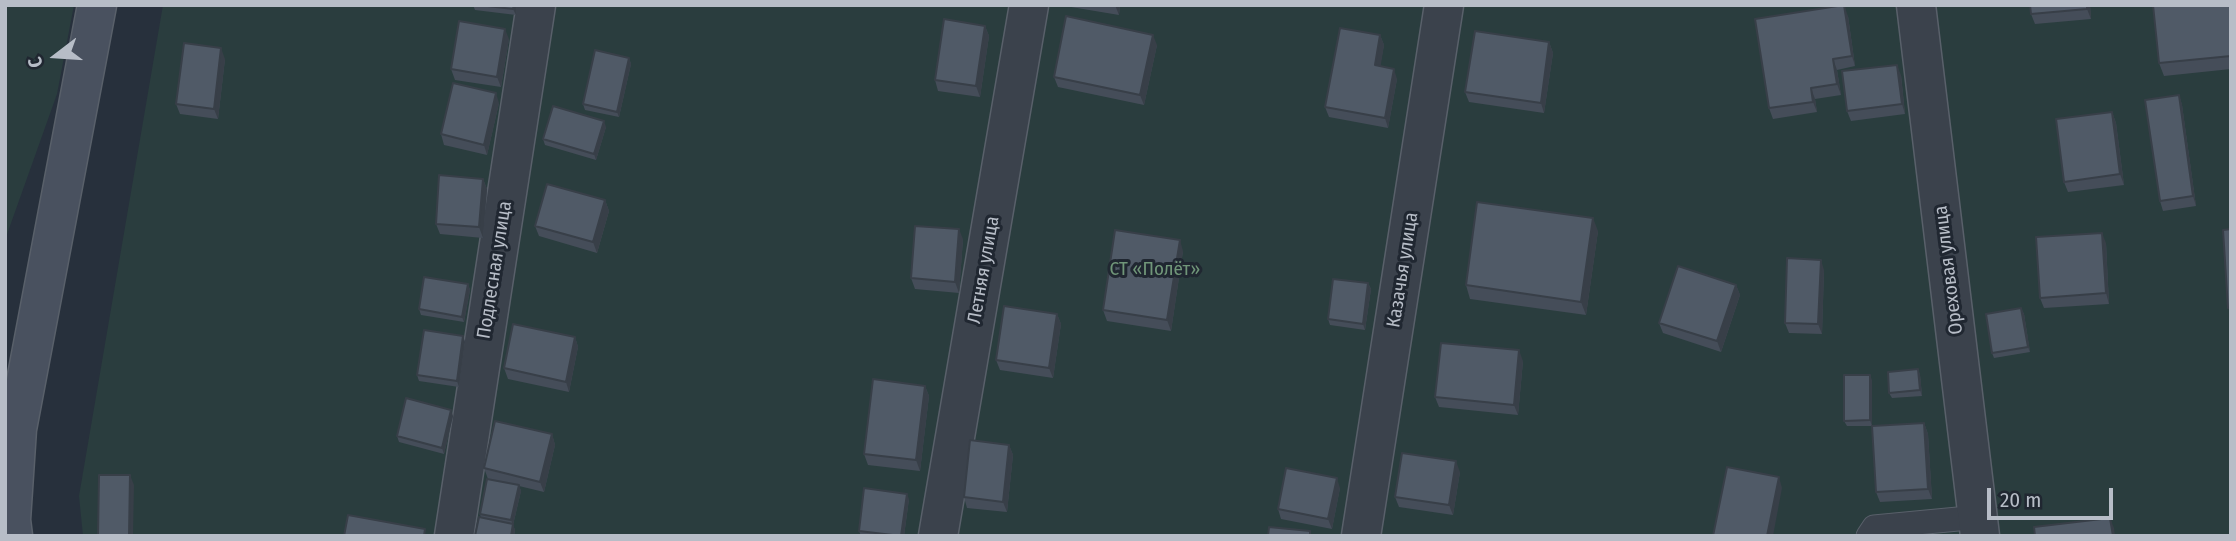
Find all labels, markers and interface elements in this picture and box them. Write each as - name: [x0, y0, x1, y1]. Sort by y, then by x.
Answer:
- north arrow: [21, 21, 91, 91]
- text: С: [23, 54, 48, 70]
- street label: Подлесная улица: [473, 199, 517, 341]
- street label: Ореховая улица: [1930, 204, 1968, 336]
- street label: Казачья улица: [1383, 211, 1423, 329]
- street label: Летняя улица: [963, 214, 1005, 326]
- park label: СТ «Полёт»: [1110, 259, 1200, 281]
- scale bar: [1991, 475, 2117, 518]
- text: 20 m: [2000, 487, 2041, 513]

